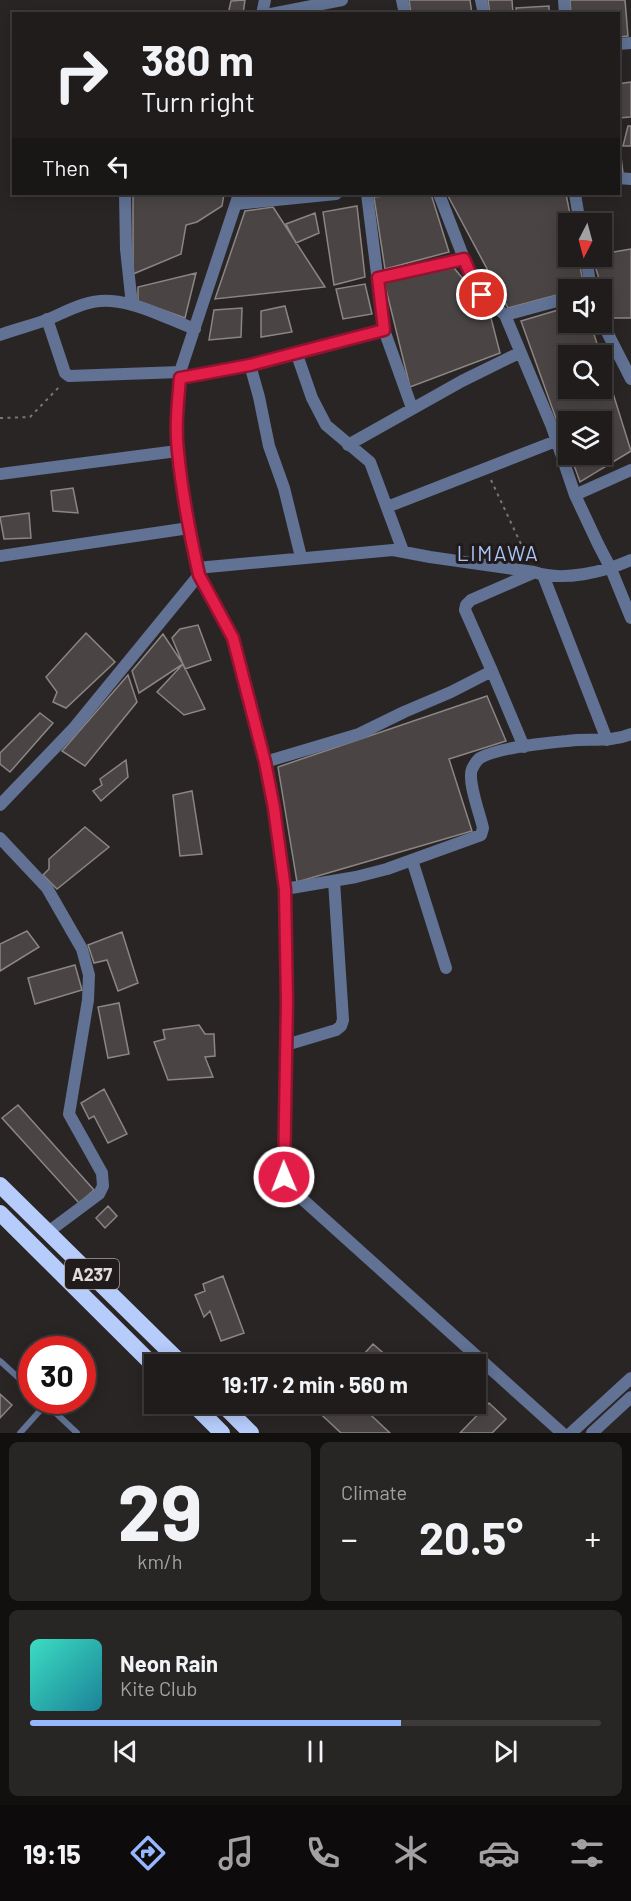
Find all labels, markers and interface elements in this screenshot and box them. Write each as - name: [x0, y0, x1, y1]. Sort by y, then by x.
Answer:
- text: 380 m: [141, 34, 254, 84]
- icon: right: [42, 36, 120, 114]
- text: Turn right: [141, 85, 255, 117]
- icon: left: [102, 150, 135, 183]
- text: Then: [42, 154, 90, 180]
- north arrow: [558, 213, 612, 267]
- map controls: [558, 213, 612, 465]
- pin: [456, 269, 507, 320]
- icon: arrive: [465, 278, 498, 311]
- button: sound: [558, 279, 612, 333]
- button: search: [558, 345, 612, 399]
- button: layers: [558, 411, 612, 465]
- district label: LIMAWA: [457, 540, 539, 565]
- position arrow: [252, 1145, 316, 1209]
- road number: A237: [65, 1259, 119, 1289]
- speed limit sign: 30: [18, 1336, 96, 1414]
- text: 19:17 · 2 min · 560 m: [222, 1371, 408, 1397]
- text: 29: [117, 1463, 203, 1557]
- text: Climate: [341, 1480, 407, 1504]
- text: 20.5°: [419, 1510, 523, 1564]
- text: −: [341, 1518, 358, 1558]
- text: +: [585, 1518, 601, 1558]
- text: km/h: [137, 1549, 183, 1573]
- text: Neon Rain: [120, 1650, 218, 1676]
- text: Kite Club: [120, 1676, 197, 1700]
- icon: previous: [109, 1735, 142, 1768]
- icon: pause: [299, 1735, 332, 1768]
- icon: next: [489, 1735, 522, 1768]
- icon: directions: [127, 1832, 169, 1874]
- icon: music: [215, 1832, 257, 1874]
- icon: phone: [302, 1832, 344, 1874]
- icon: climate: [390, 1832, 432, 1874]
- icon: car: [478, 1832, 520, 1874]
- icon: filters: [566, 1832, 608, 1874]
- text: 19:15: [23, 1837, 81, 1869]

